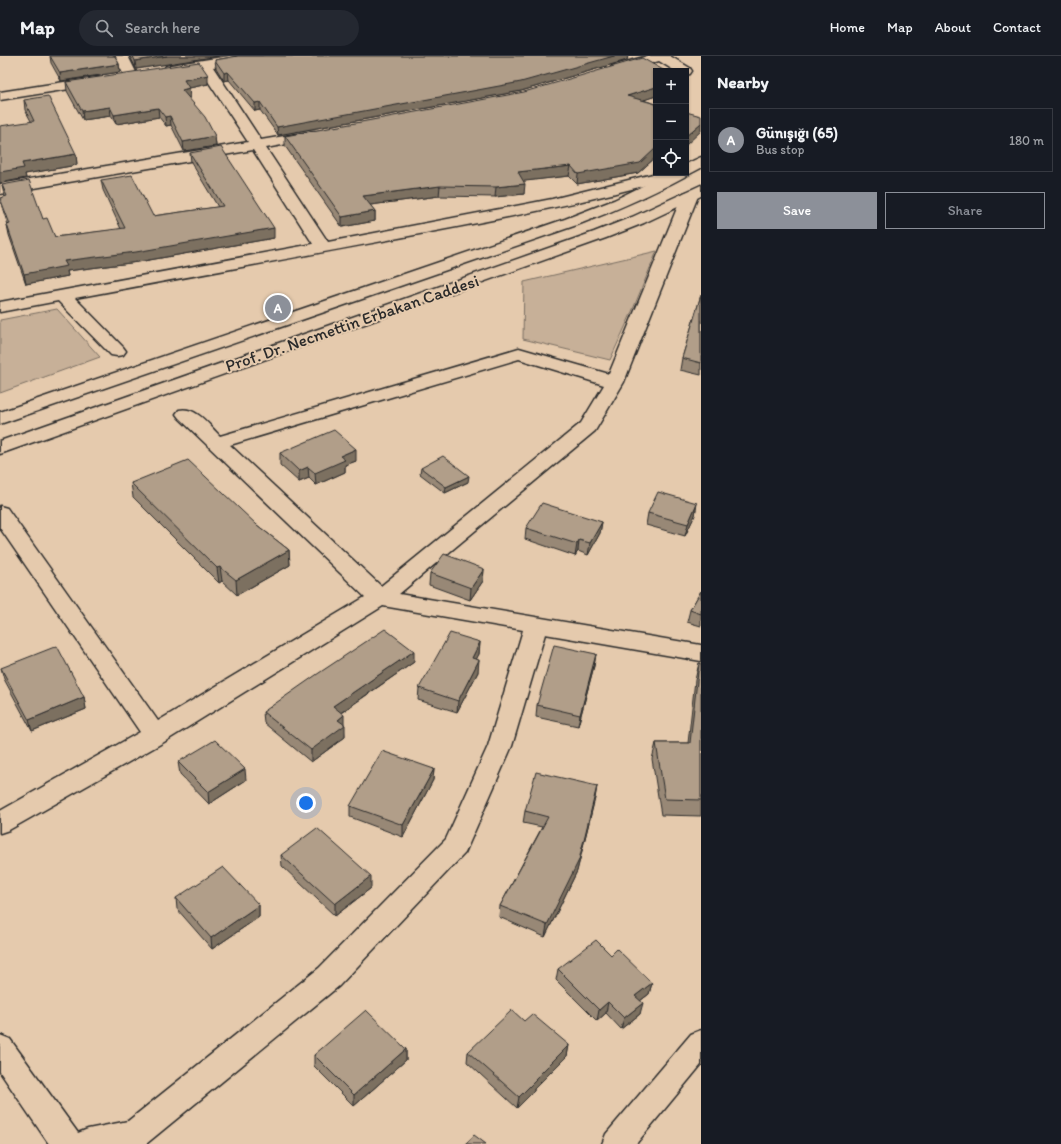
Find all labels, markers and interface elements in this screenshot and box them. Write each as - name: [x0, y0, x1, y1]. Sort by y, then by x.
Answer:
- search box: [79, 10, 359, 46]
- text: Map: [20, 16, 55, 39]
- icon: search: [93, 17, 115, 39]
- text: Search here: [125, 19, 200, 37]
- text: Home: [830, 19, 865, 36]
- text: Map: [887, 19, 913, 36]
- text: About: [935, 19, 971, 36]
- text: Contact: [993, 19, 1041, 36]
- map controls: [653, 68, 689, 176]
- button: +: [653, 68, 689, 104]
- text: Nearby: [717, 72, 769, 92]
- button: −: [653, 104, 689, 140]
- text: Günışığı (65): [756, 124, 838, 142]
- text: A: [727, 133, 735, 148]
- text: 180 m: [1009, 133, 1044, 148]
- button: locate: [653, 140, 689, 176]
- text: Bus stop: [756, 142, 804, 157]
- button: Save: [717, 192, 877, 229]
- button: Share: [885, 192, 1045, 229]
- street label: Prof. Dr. Necmettin Erbakan Caddesi: [223, 270, 481, 376]
- pin: A: [265, 293, 291, 323]
- your location: [296, 793, 316, 813]

